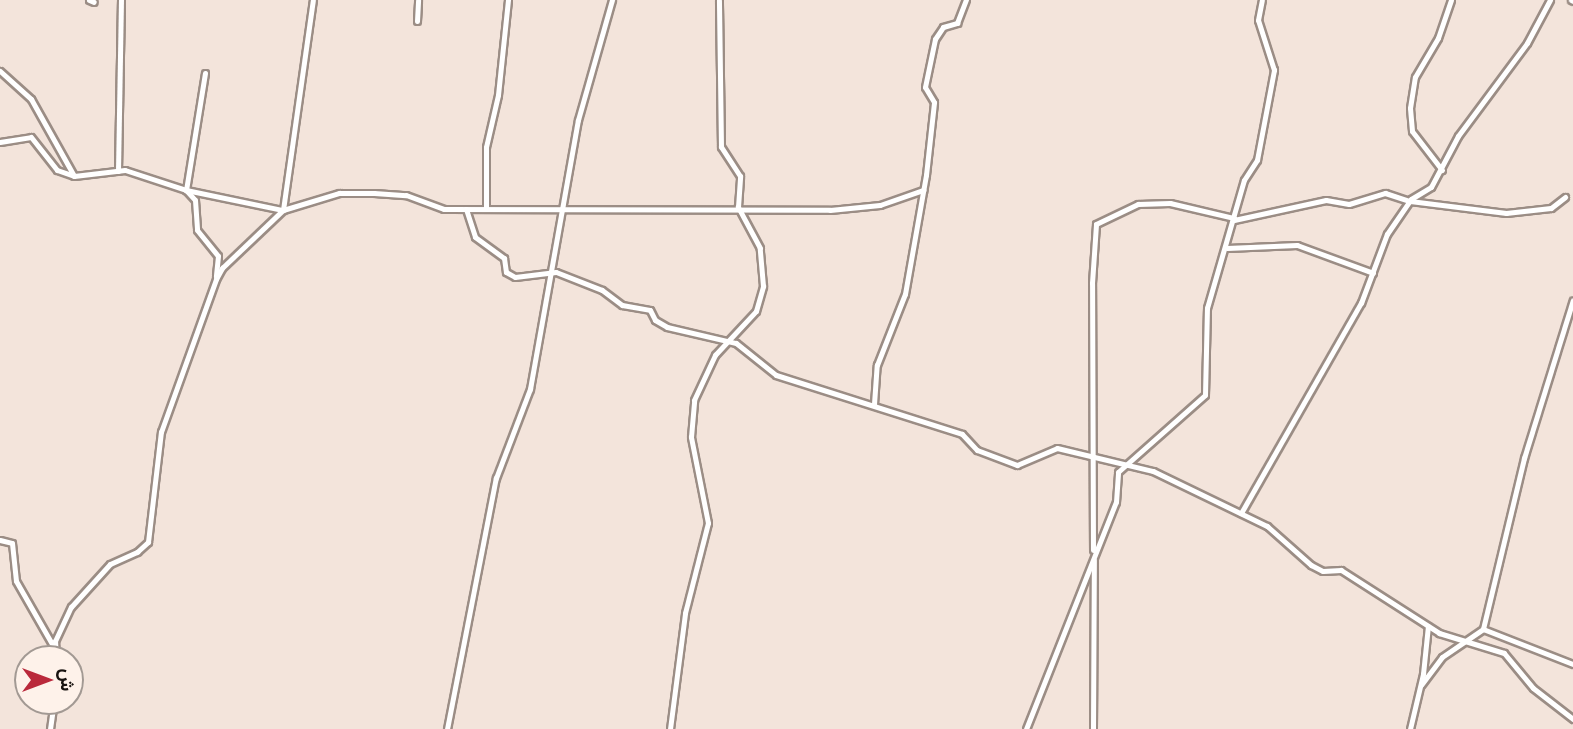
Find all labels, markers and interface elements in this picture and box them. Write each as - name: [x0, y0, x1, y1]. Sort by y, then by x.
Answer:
- north arrow: [14, 645, 84, 715]
- text: ش: [57, 669, 80, 691]

